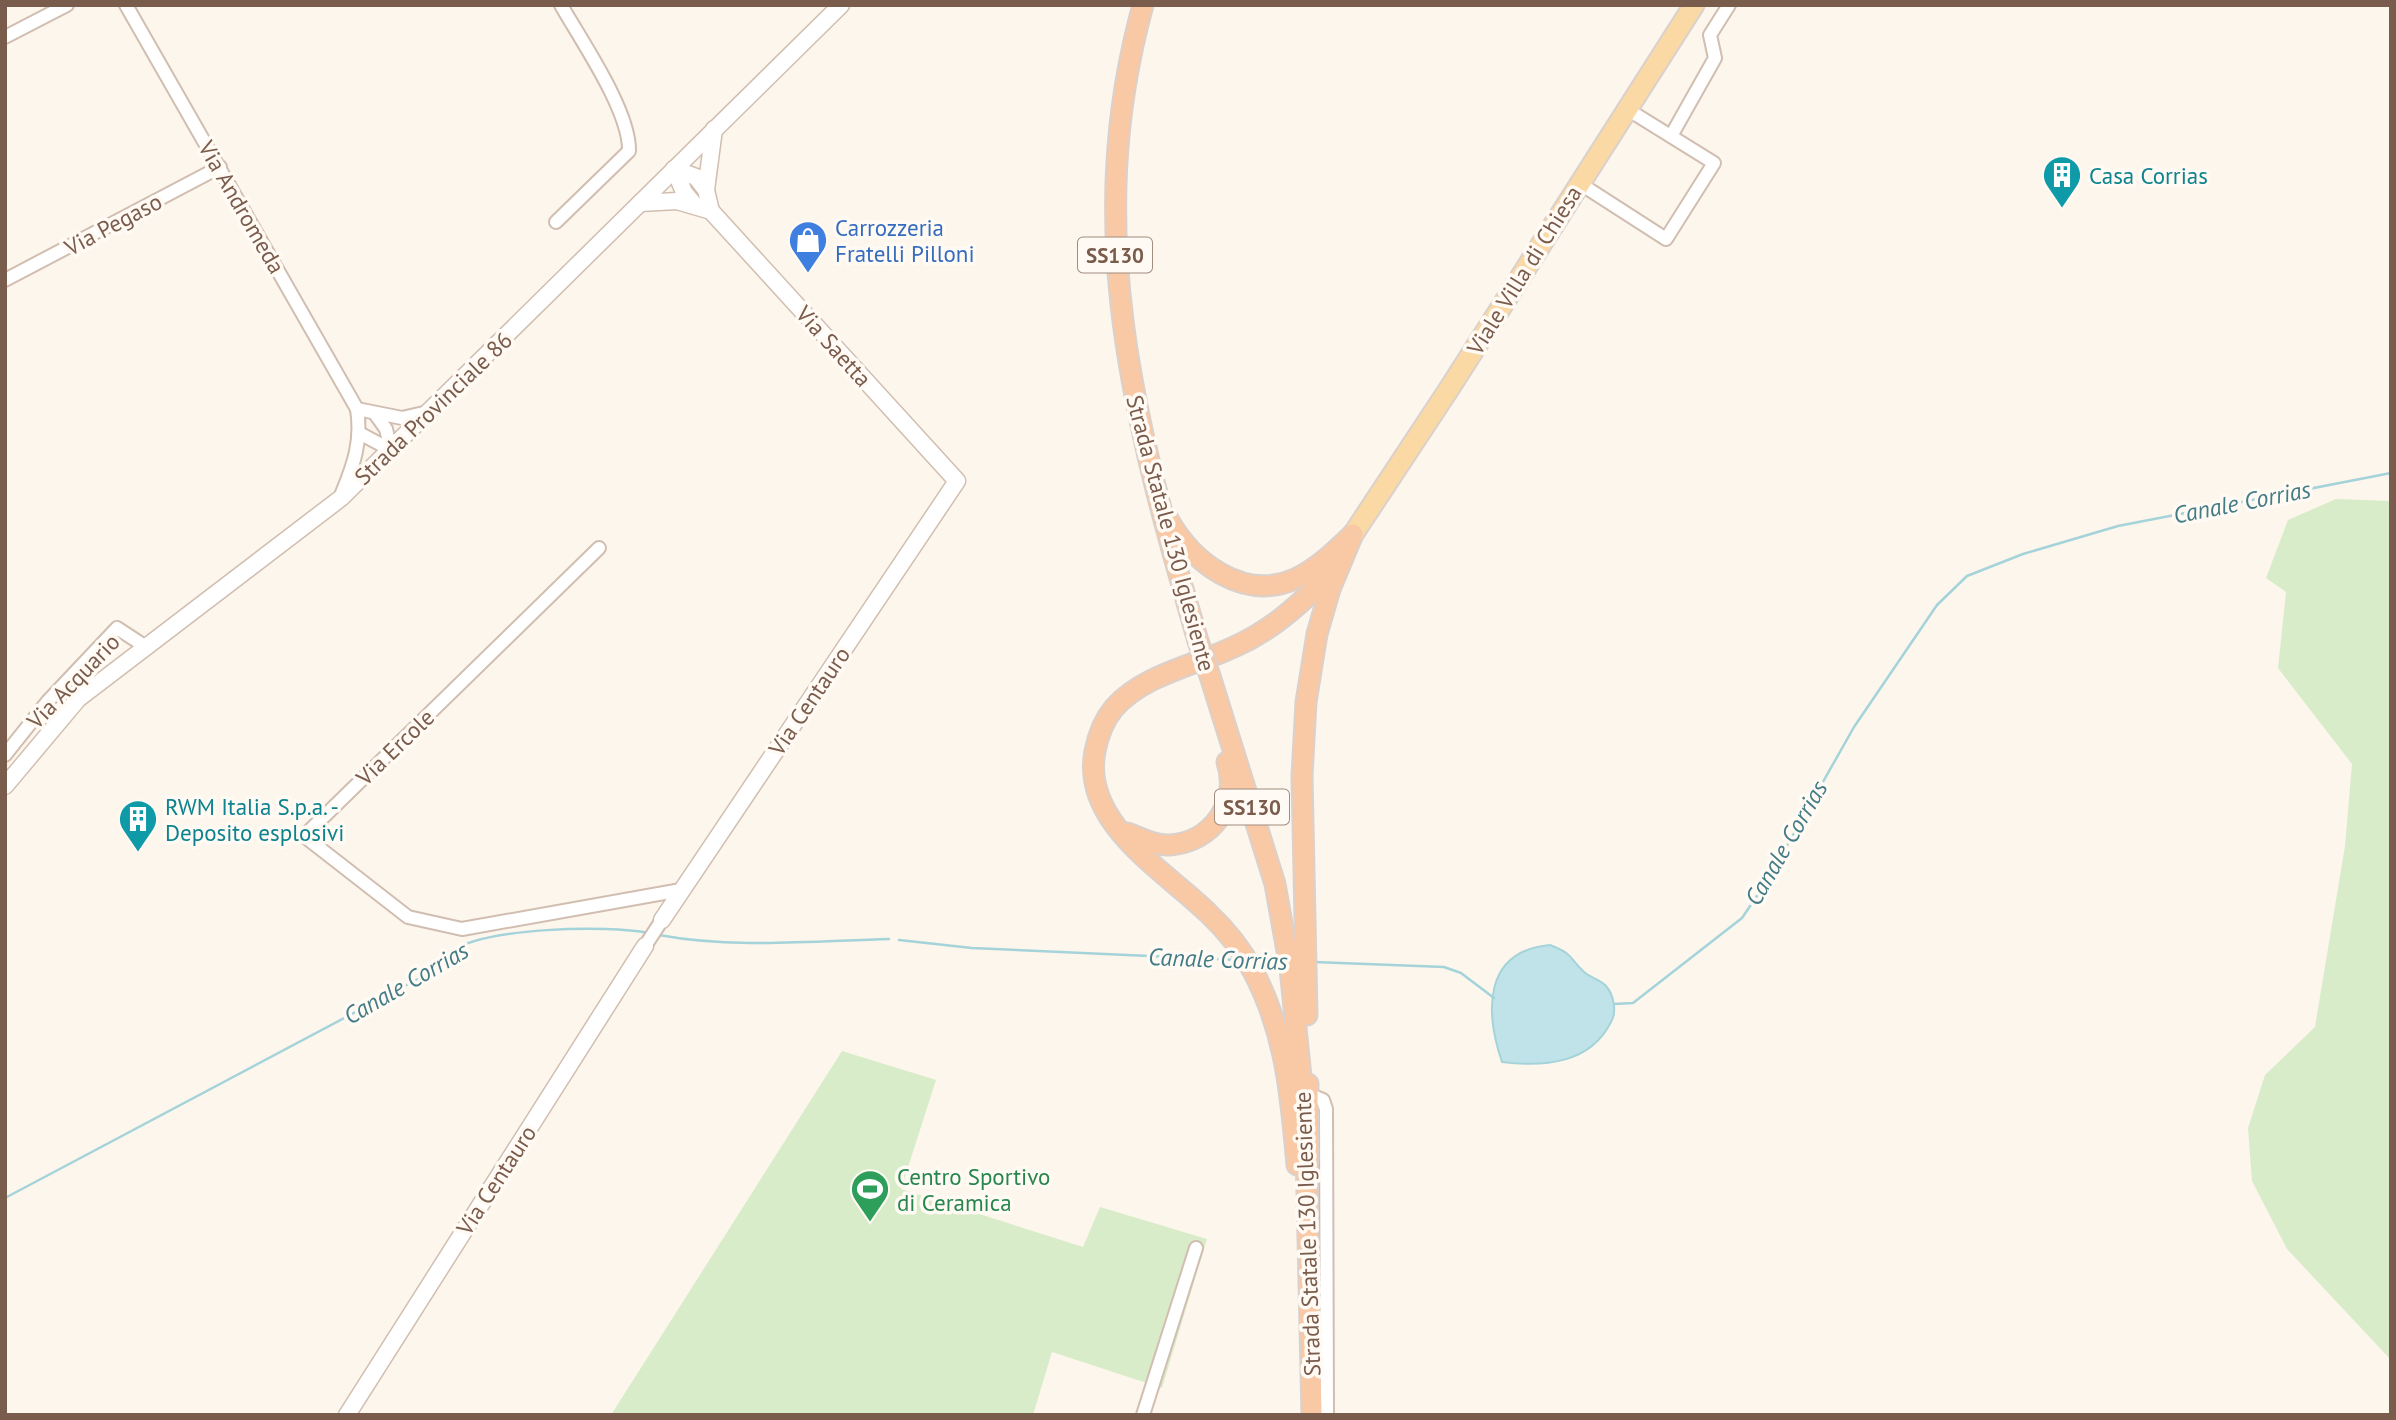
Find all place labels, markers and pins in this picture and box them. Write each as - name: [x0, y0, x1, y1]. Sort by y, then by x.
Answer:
- building icon: Casa Corrias: [2041, 154, 2083, 209]
- place label: Casa Corrias: [2089, 161, 2208, 190]
- place label: Carrozzeria Fratelli Pilloni: [835, 213, 975, 268]
- shop icon: Carrozzeria Fratelli Pilloni: [787, 219, 829, 274]
- place label: RWM Italia S.p.a. - Deposito esplosivi: [165, 792, 344, 847]
- building icon: RWM Italia S.p.a. - Deposito esplosivi: [117, 798, 159, 853]
- place label: Centro Sportivo di Ceramica: [897, 1162, 1050, 1217]
- sports icon: Centro Sportivo di Ceramica: [849, 1168, 891, 1223]

